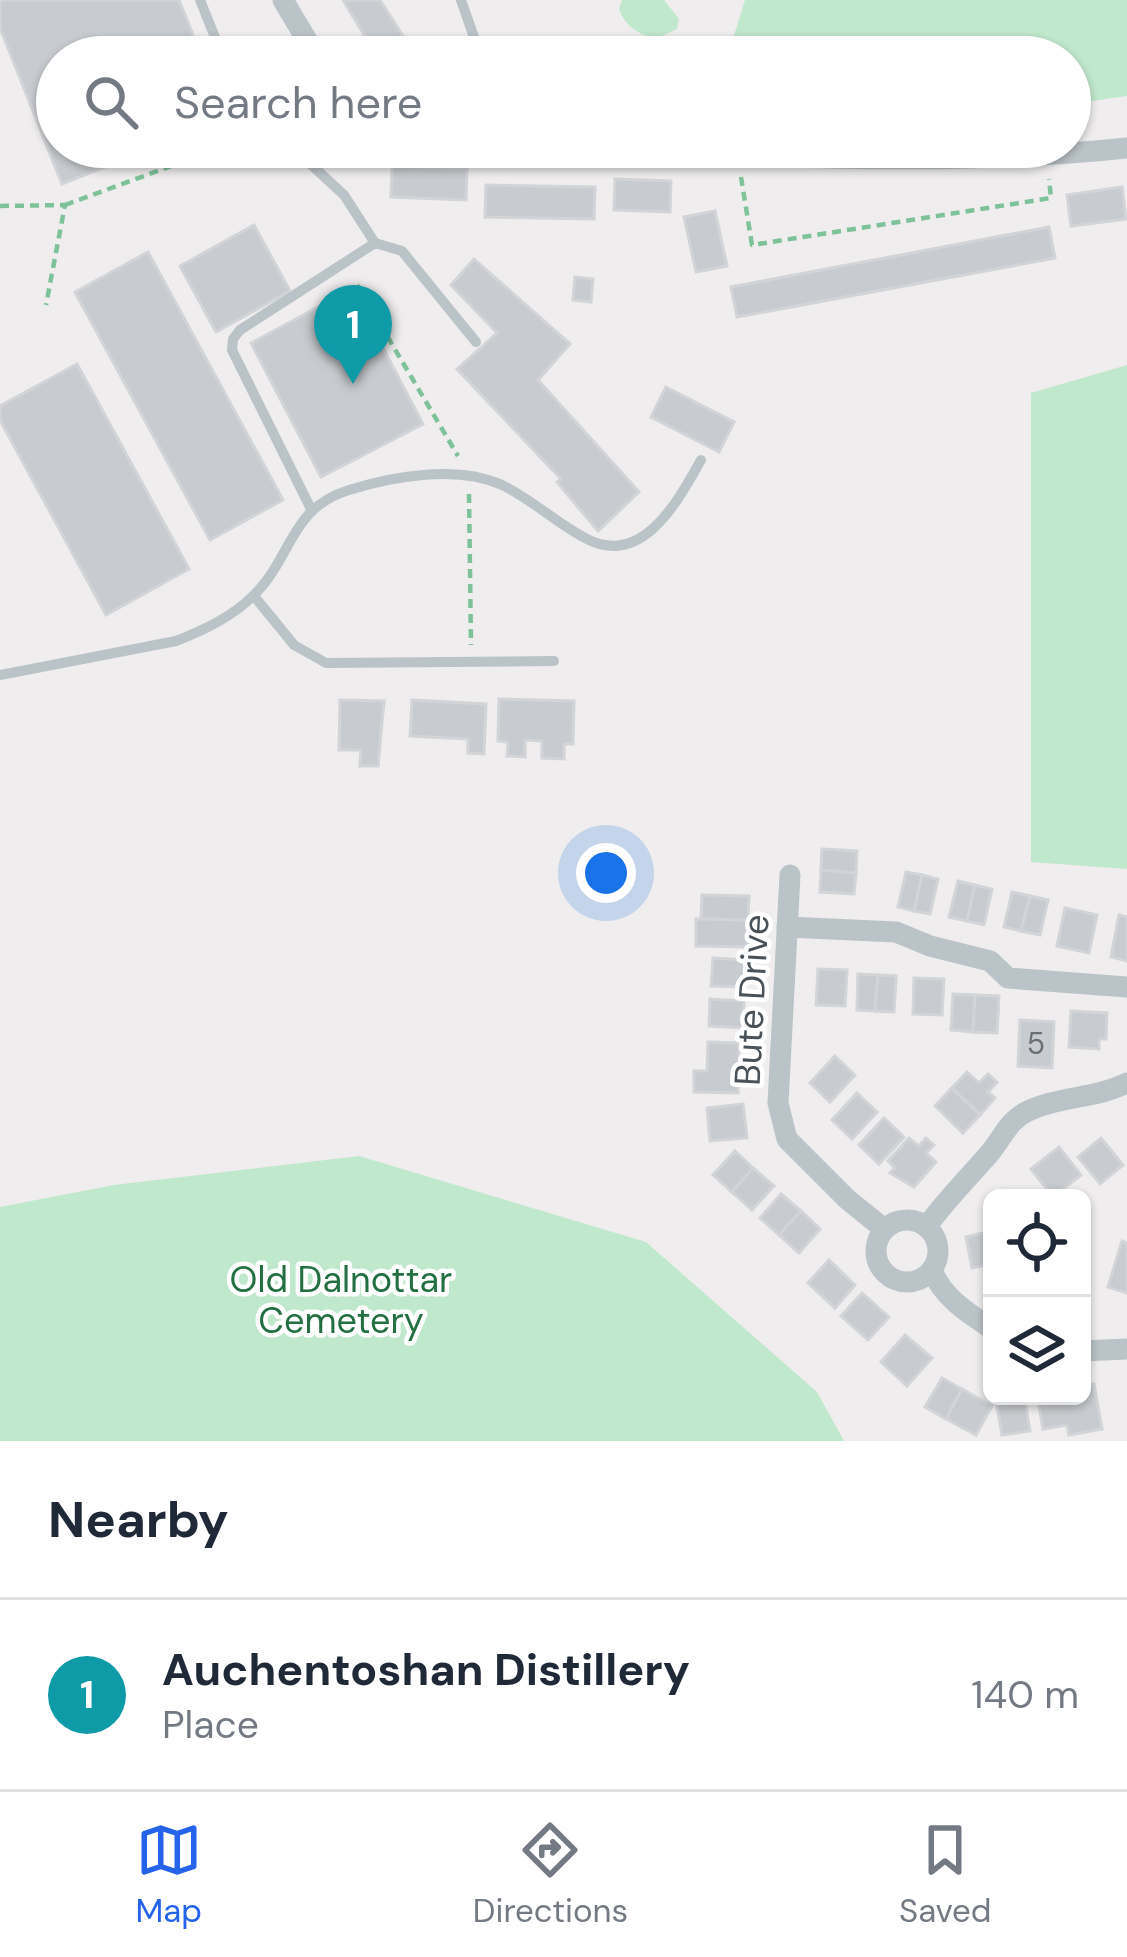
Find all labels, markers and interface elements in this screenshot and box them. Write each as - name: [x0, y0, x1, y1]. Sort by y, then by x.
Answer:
- search box: [36, 36, 1091, 168]
- icon: search: [78, 69, 144, 135]
- text: Search here: [174, 73, 422, 132]
- pin: 1: [314, 285, 392, 384]
- your location: [576, 843, 636, 903]
- street label: Bute Drive: [724, 913, 779, 1087]
- house number: 5: [1027, 1024, 1045, 1063]
- map controls: [983, 1189, 1091, 1405]
- button: locate: [983, 1189, 1091, 1297]
- park label: Old Dalnottar Cemetery: [230, 1256, 452, 1344]
- button: layers: [983, 1297, 1091, 1405]
- text: Nearby: [48, 1486, 229, 1553]
- text: Auchentoshan Distillery: [162, 1640, 690, 1699]
- text: 1: [80, 1669, 94, 1720]
- text: 140 m: [971, 1669, 1079, 1720]
- text: Place: [162, 1699, 259, 1750]
- tab: Map: [135, 1817, 202, 1932]
- tab: Directions: [473, 1817, 628, 1932]
- tab: Saved: [899, 1817, 992, 1932]

